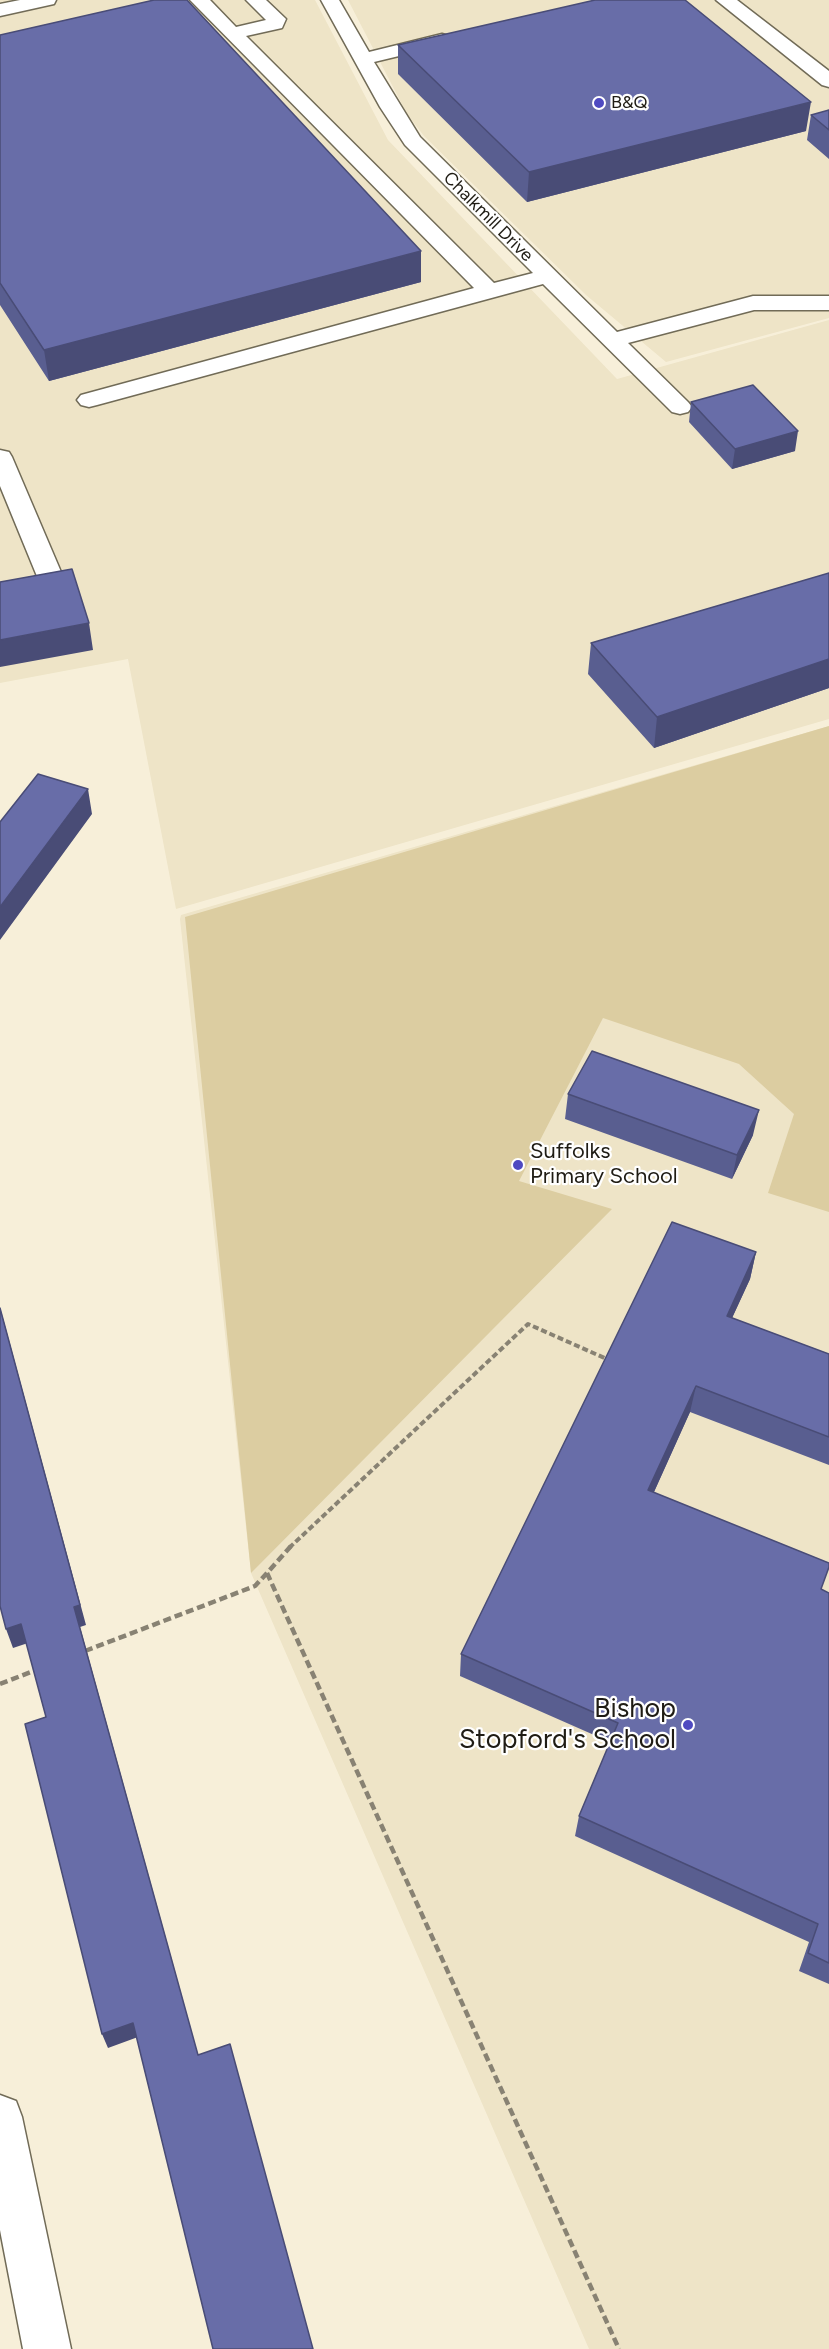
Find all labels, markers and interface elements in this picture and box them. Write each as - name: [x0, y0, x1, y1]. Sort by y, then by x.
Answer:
- place label: B&Q: [611, 92, 648, 114]
- marker: B&Q: [592, 96, 606, 110]
- street label: Chalkmill Drive: [439, 168, 537, 266]
- place label: Suffolks Primary School: [530, 1139, 678, 1190]
- marker: Suffolks Primary School: [511, 1158, 525, 1172]
- place label: Bishop Stopford's School: [459, 1693, 676, 1756]
- marker: Bishop Stopford's School: [681, 1718, 695, 1732]

